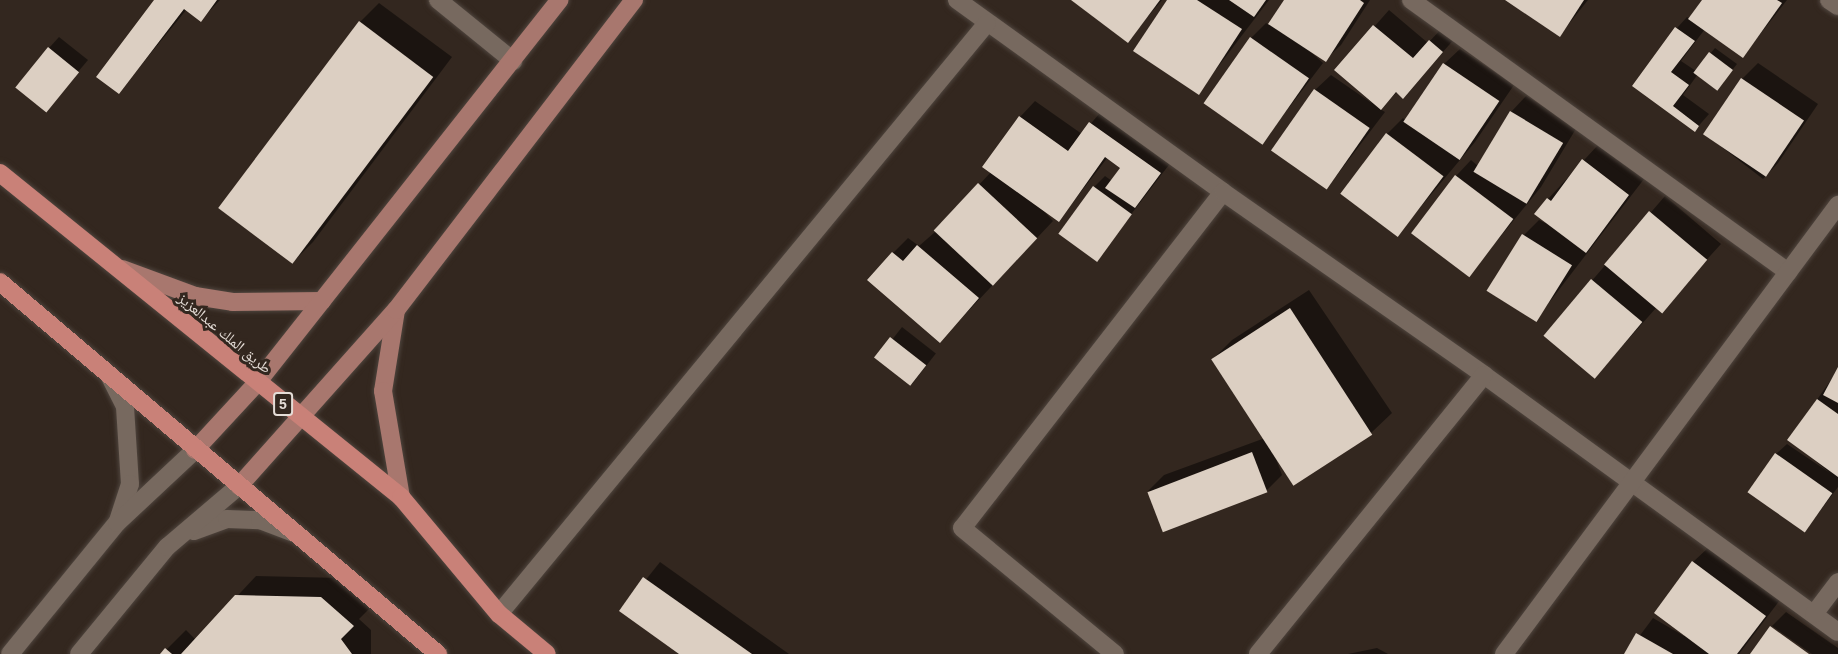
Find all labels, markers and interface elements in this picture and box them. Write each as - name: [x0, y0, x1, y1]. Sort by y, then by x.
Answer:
- street label: طريق الملك عبدالعزيز: [175, 289, 275, 377]
- road number: 5: [272, 393, 294, 415]

